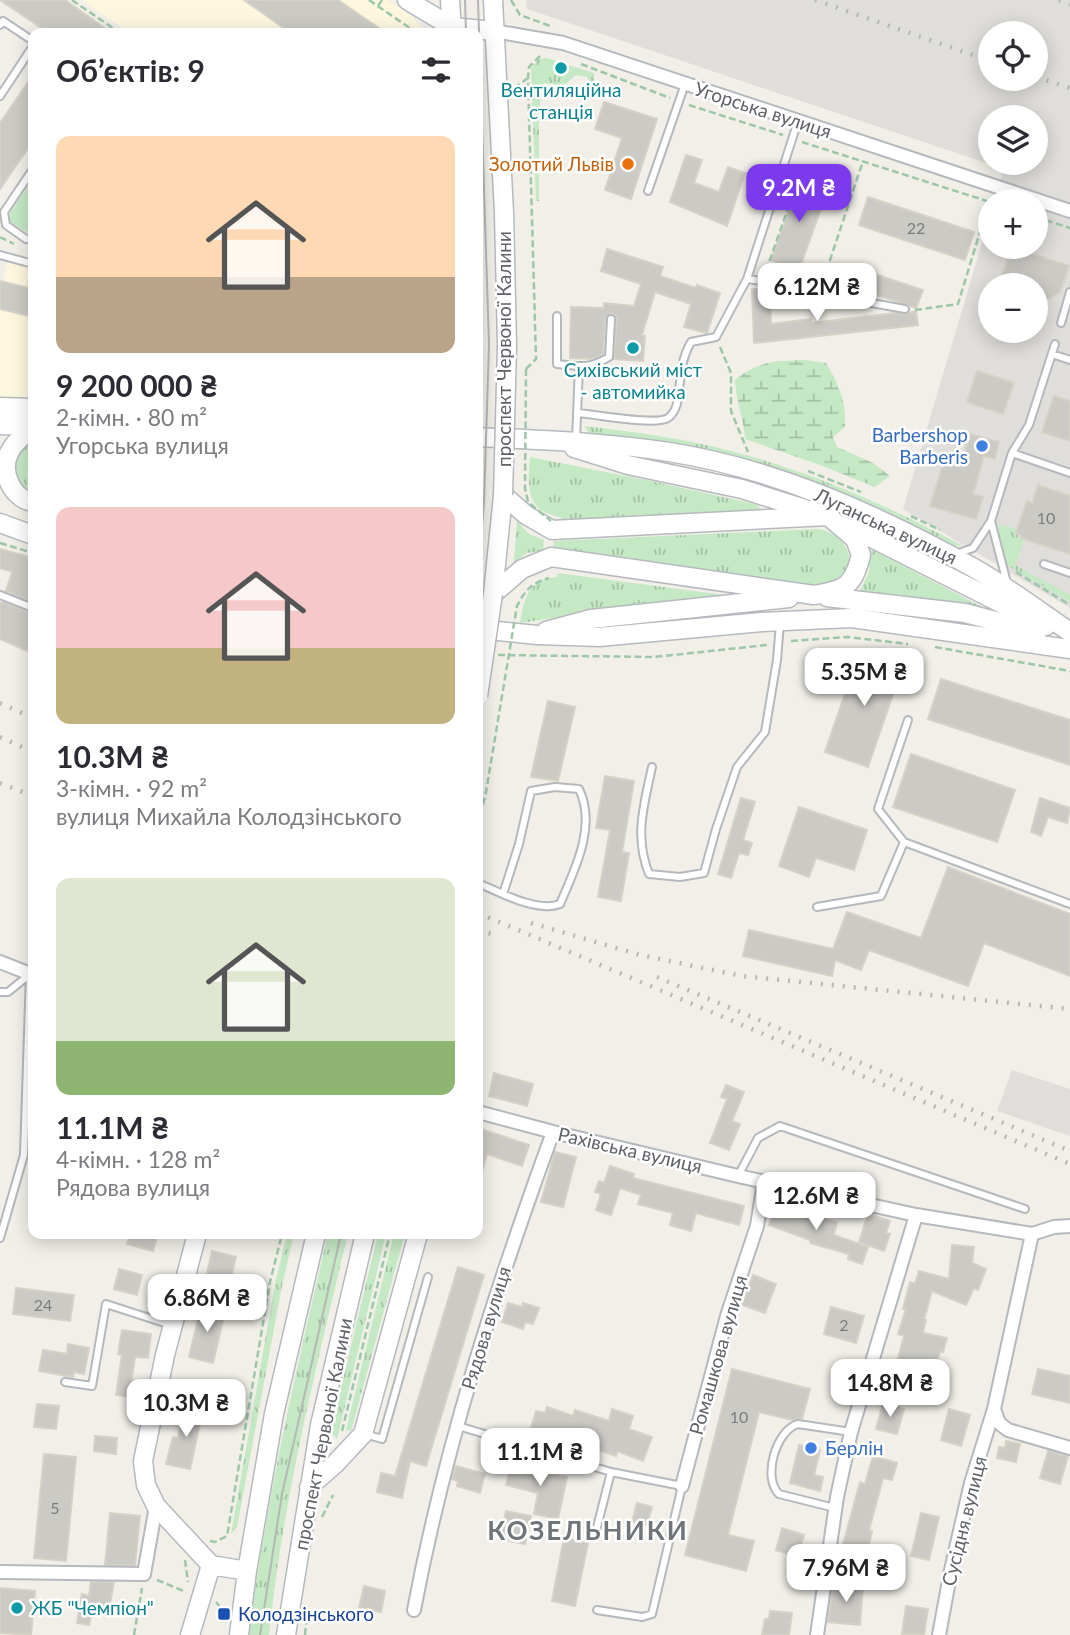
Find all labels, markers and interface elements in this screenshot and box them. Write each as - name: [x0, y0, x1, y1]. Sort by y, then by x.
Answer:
- map controls: [978, 21, 1048, 343]
- button: locate: [978, 21, 1048, 91]
- icon: filters: [417, 51, 455, 89]
- text: Об’єктів: 9: [56, 52, 205, 88]
- marker: Вентиляційна станція: [553, 60, 569, 76]
- street label: Угорська вулиця: [692, 77, 835, 143]
- place label: Вентиляційна станція: [500, 78, 622, 123]
- button: layers: [978, 105, 1048, 175]
- place label: Золотий Львів: [489, 152, 614, 175]
- marker: Золотий Львів: [620, 156, 636, 172]
- pin: 9.2M ₴: [742, 164, 856, 224]
- text: 9.2M ₴: [762, 173, 836, 201]
- icon: home: [193, 182, 319, 308]
- button: +: [978, 189, 1048, 259]
- house number: 22: [907, 218, 925, 237]
- street label: проспект Червоної Калини: [492, 231, 515, 467]
- pin: 6.12M ₴: [752, 264, 882, 323]
- text: 6.12M ₴: [774, 272, 860, 300]
- button: −: [978, 273, 1048, 343]
- marker: Сихівський міст - автомийка: [625, 340, 641, 356]
- place label: Сихівський міст - автомийка: [564, 358, 703, 403]
- text: 9 200 000 ₴: [56, 367, 218, 403]
- text: 2-кімн. · 80 m²: [56, 403, 207, 431]
- place label: Barbershop Barberis: [872, 423, 968, 468]
- text: Угорська вулиця: [56, 431, 229, 459]
- marker: Barbershop Barberis: [974, 438, 990, 454]
- street label: Луганська вулиця: [810, 482, 961, 569]
- house number: 10: [1037, 508, 1055, 527]
- icon: home: [193, 553, 319, 679]
- pin: 5.35M ₴: [799, 648, 929, 708]
- text: 5.35M ₴: [821, 657, 907, 685]
- text: 10.3M ₴: [56, 738, 169, 774]
- text: 3-кімн. · 92 m²: [56, 774, 207, 802]
- text: вулиця Михайла Колодзінського: [56, 802, 402, 830]
- icon: home: [193, 924, 319, 1050]
- text: 11.1M ₴: [56, 1109, 169, 1145]
- street label: Рахівська вулиця: [556, 1122, 704, 1177]
- text: 4-кімн. · 128 m²: [56, 1145, 220, 1173]
- pin: 12.6M ₴: [751, 1172, 881, 1232]
- text: Рядова вулиця: [56, 1173, 210, 1201]
- text: 12.6M ₴: [773, 1181, 859, 1209]
- street label: Рядова вулиця: [456, 1264, 515, 1392]
- street label: Ромашкова вулиця: [684, 1272, 751, 1437]
- pin: 6.86M ₴: [142, 1274, 272, 1334]
- text: 6.86M ₴: [164, 1283, 250, 1311]
- house number: 24: [34, 1295, 52, 1314]
- house number: 2: [839, 1315, 849, 1334]
- street label: проспект Червоної Калини: [289, 1316, 356, 1552]
- pin: 14.8M ₴: [825, 1360, 955, 1419]
- text: 14.8M ₴: [847, 1368, 933, 1396]
- pin: 10.3M ₴: [121, 1380, 251, 1439]
- text: 10.3M ₴: [143, 1388, 229, 1416]
- house number: 10: [730, 1407, 748, 1426]
- pin: 11.1M ₴: [475, 1428, 605, 1488]
- place label: Берлін: [825, 1436, 884, 1459]
- text: 11.1M ₴: [497, 1437, 583, 1465]
- marker: Берлін: [803, 1440, 819, 1456]
- street label: Сусідня вулиця: [936, 1453, 991, 1588]
- house number: 5: [50, 1498, 60, 1517]
- district label: КОЗЕЛЬНИКИ: [487, 1514, 689, 1546]
- pin: 7.96M ₴: [781, 1544, 911, 1604]
- text: 7.96M ₴: [803, 1553, 889, 1581]
- place label: ЖБ "Чемпіон": [31, 1596, 154, 1619]
- marker: ЖБ "Чемпіон": [9, 1600, 25, 1616]
- place label: Колодзінського: [238, 1602, 374, 1625]
- marker: Колодзінського: [216, 1606, 232, 1622]

